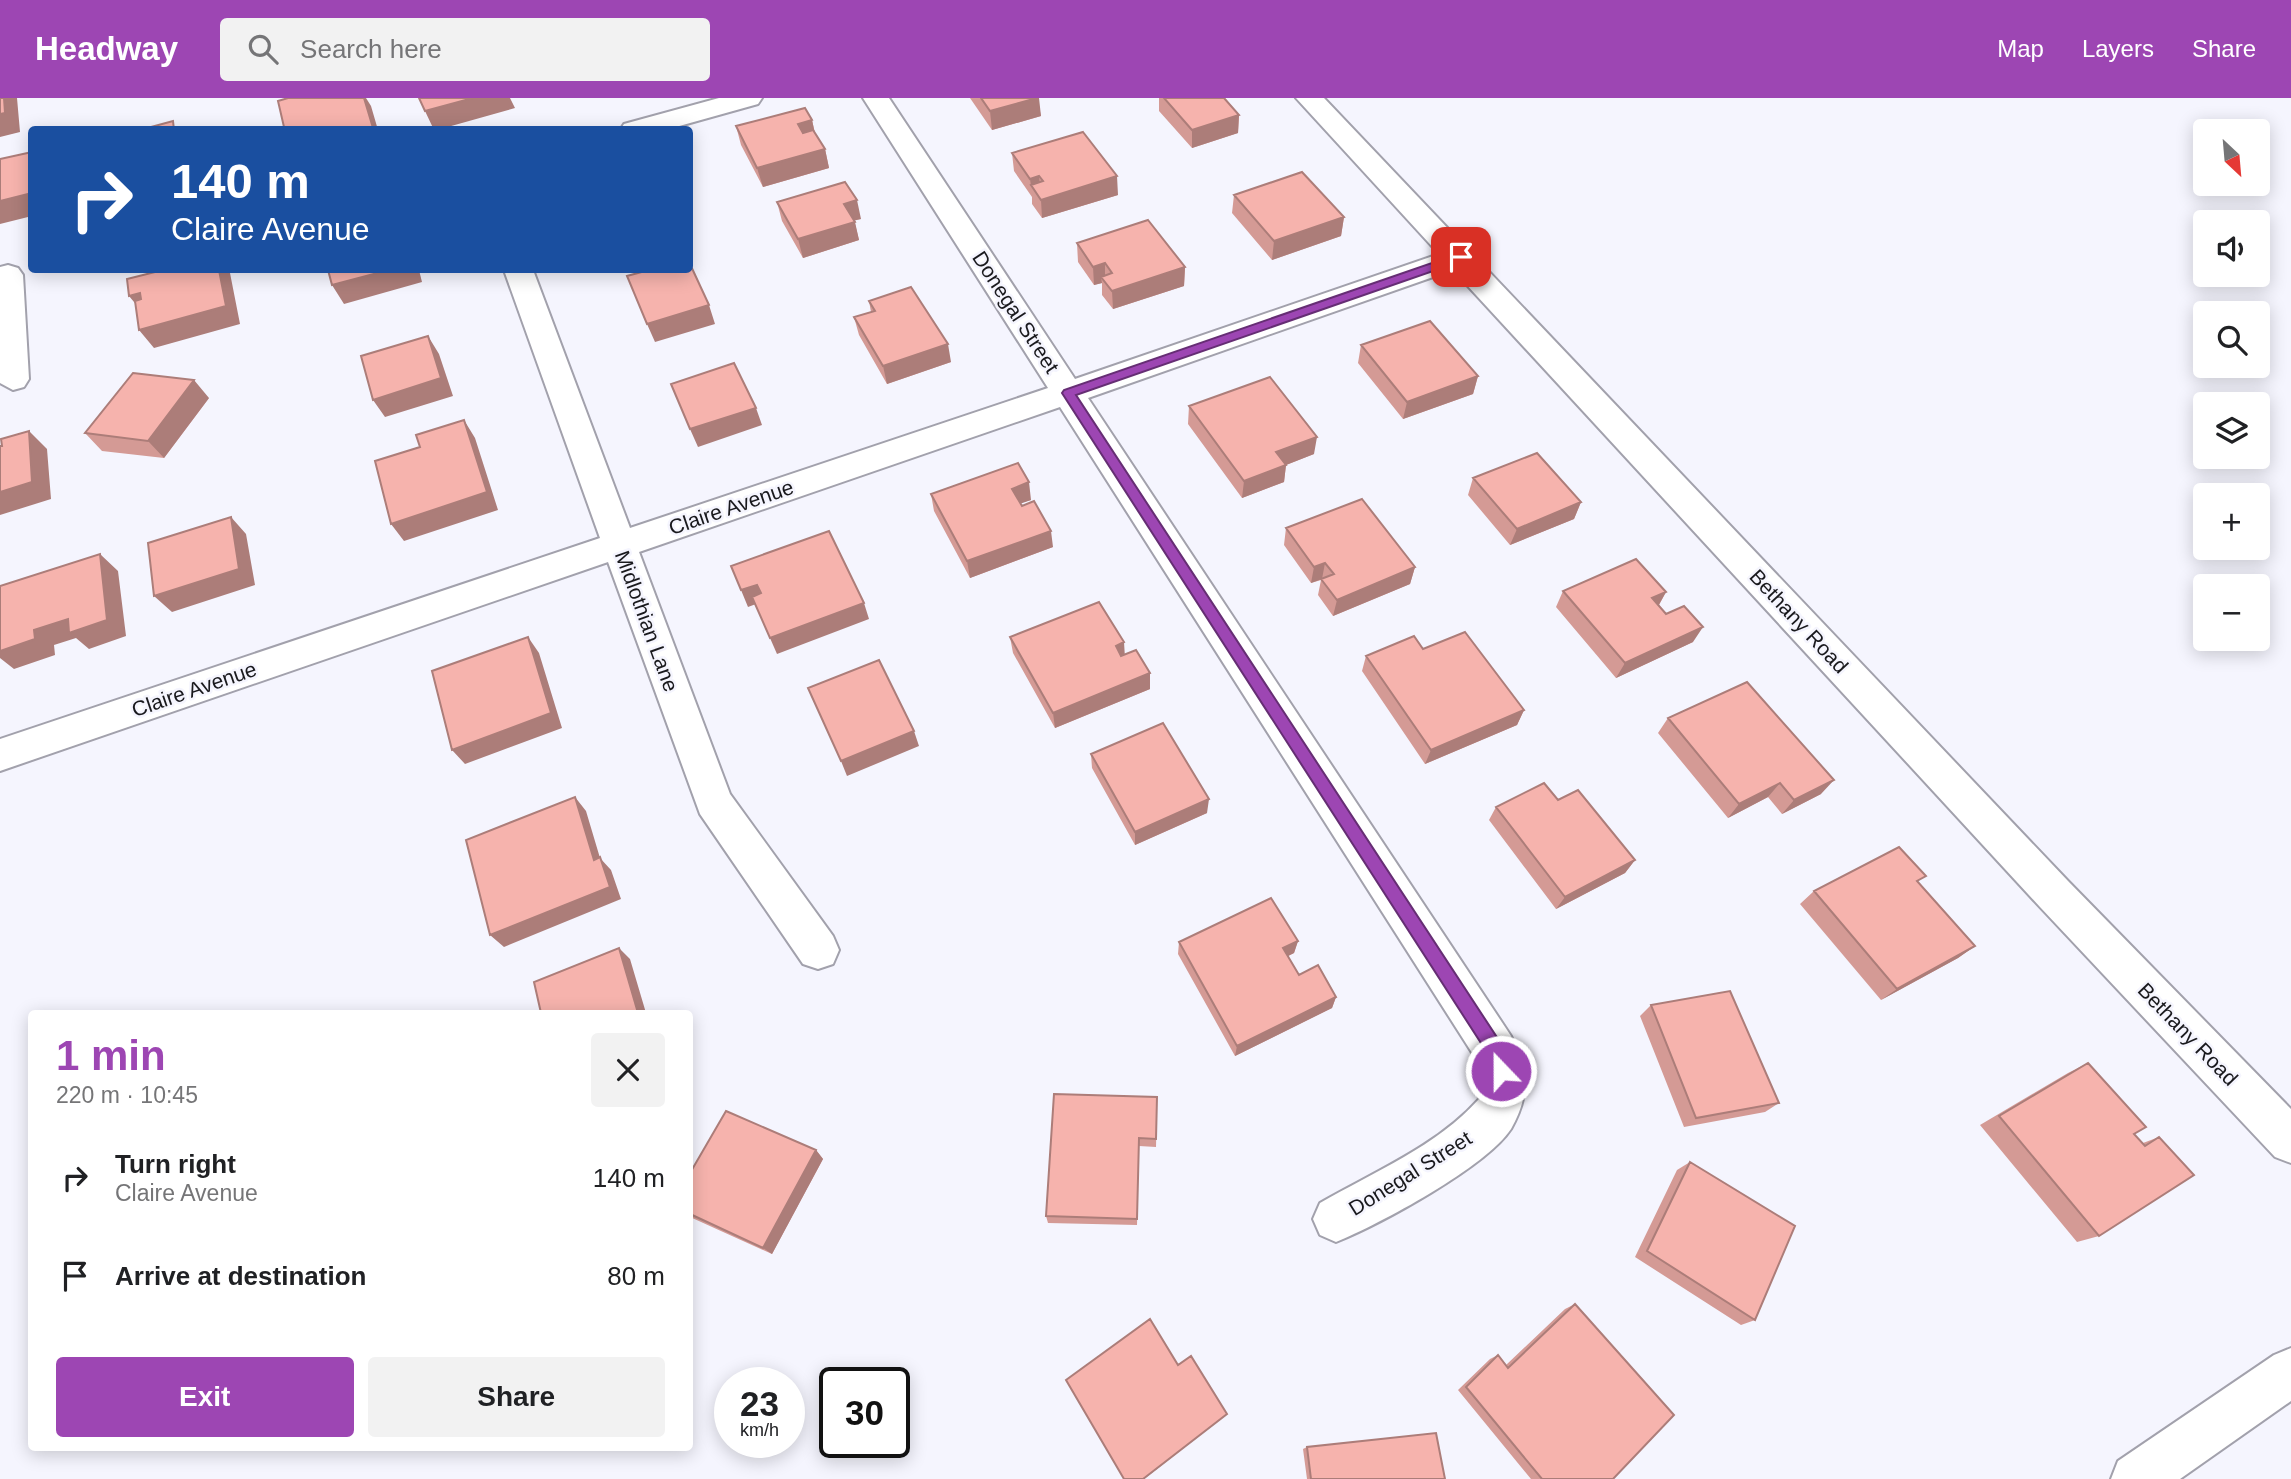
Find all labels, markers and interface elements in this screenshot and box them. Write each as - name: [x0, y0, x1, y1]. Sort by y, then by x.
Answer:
- search box: [220, 18, 710, 81]
- text: Headway: [35, 30, 178, 67]
- icon: search: [244, 30, 282, 68]
- text: Search here: [300, 34, 442, 64]
- text: Map: [1997, 35, 2044, 62]
- text: Layers: [2082, 35, 2154, 62]
- text: Share: [2192, 35, 2256, 62]
- north arrow: [2193, 119, 2270, 196]
- map controls: [2193, 119, 2270, 651]
- icon: right: [56, 154, 147, 245]
- text: 140 m: [171, 154, 310, 208]
- button: sound: [2193, 210, 2270, 287]
- text: Claire Avenue: [171, 211, 370, 247]
- pin: [1431, 227, 1491, 287]
- icon: arrive: [1442, 238, 1480, 276]
- street label: Donegal Street: [968, 247, 1064, 377]
- button: search: [2193, 301, 2270, 378]
- button: layers: [2193, 392, 2270, 469]
- street label: Claire Avenue: [666, 475, 796, 539]
- button: +: [2193, 483, 2270, 560]
- street label: Midlothian Lane: [611, 547, 683, 695]
- street label: Bethany Road: [1745, 564, 1853, 678]
- button: −: [2193, 574, 2270, 651]
- street label: Claire Avenue: [129, 657, 259, 721]
- street label: Bethany Road: [2133, 978, 2243, 1090]
- text: 1 min: [56, 1032, 166, 1079]
- button: close: [591, 1033, 665, 1107]
- position arrow: [1464, 1034, 1538, 1108]
- text: 220 m · 10:45: [56, 1082, 198, 1108]
- street label: Donegal Street: [1345, 1126, 1476, 1220]
- text: Turn right: [115, 1149, 236, 1179]
- icon: right: [56, 1159, 94, 1197]
- text: 140 m: [593, 1163, 665, 1193]
- text: Claire Avenue: [115, 1180, 258, 1206]
- icon: arrive: [56, 1257, 94, 1295]
- text: Arrive at destination: [115, 1261, 366, 1291]
- text: 80 m: [607, 1261, 665, 1291]
- button: Exit: [56, 1357, 354, 1437]
- button: Share: [368, 1357, 665, 1437]
- speed limit sign: 30: [819, 1367, 910, 1458]
- text: 23: [740, 1384, 779, 1423]
- text: km/h: [740, 1420, 779, 1440]

